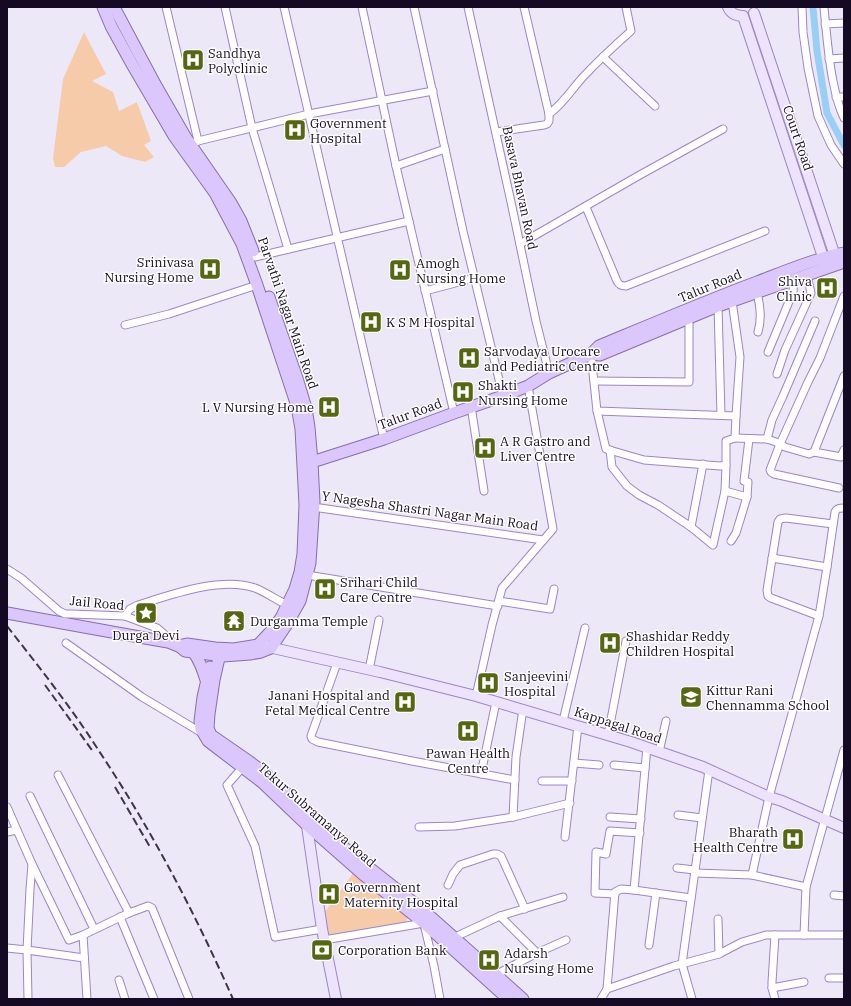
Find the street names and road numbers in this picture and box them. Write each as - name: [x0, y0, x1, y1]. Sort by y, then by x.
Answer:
- street label: Court Road: [779, 103, 817, 173]
- street label: Basava Bhavan Road: [499, 125, 541, 251]
- street label: Parvathi Nagar Main Road: [254, 235, 322, 391]
- street label: Talur Road: [676, 266, 744, 306]
- street label: Talur Road: [376, 395, 444, 433]
- street label: Y Nagesha Shastri Nagar Main Road: [321, 487, 539, 535]
- street label: Jail Road: [69, 592, 125, 614]
- street label: Kappagal Road: [572, 703, 664, 747]
- street label: Tekur Subramanya Road: [254, 759, 380, 871]

